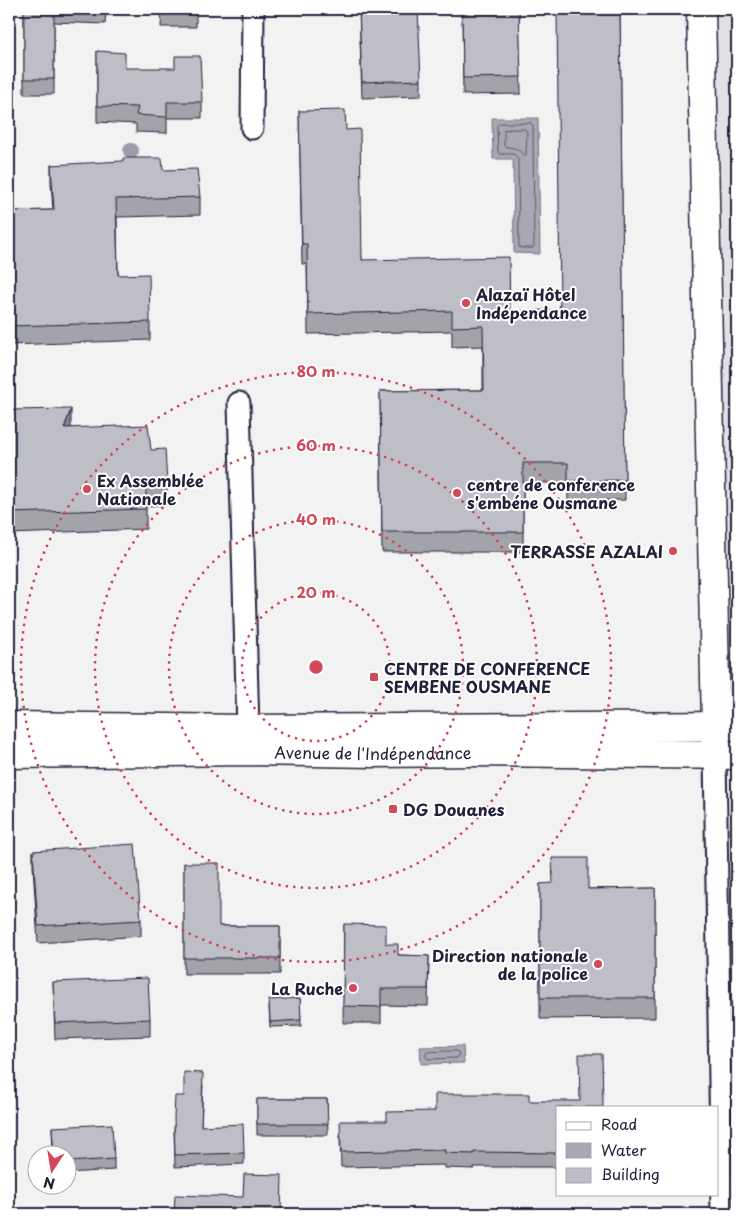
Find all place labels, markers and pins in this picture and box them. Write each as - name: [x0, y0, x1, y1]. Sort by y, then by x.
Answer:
- place label: Alazaï Hôtel Indépendance: [475, 282, 587, 324]
- marker: Alazaï Hôtel Indépendance: [460, 297, 472, 309]
- place label: Ex Assemblée Nationale: [97, 468, 204, 510]
- place label: centre de conference s'embéne Ousmane: [467, 472, 635, 514]
- marker: Ex Assemblée Nationale: [81, 483, 93, 495]
- marker: centre de conference s'embéne Ousmane: [451, 487, 463, 499]
- place label: TERRASSE AZALAI: [510, 539, 663, 563]
- marker: TERRASSE AZALAI: [667, 545, 679, 557]
- place label: CENTRE DE CONFERENCE SEMBENE OUSMANE: [384, 656, 590, 698]
- centre of rings: [307, 658, 325, 676]
- marker: CENTRE DE CONFERENCE SEMBENE OUSMANE: [368, 671, 380, 683]
- place label: DG Douanes: [403, 797, 505, 821]
- marker: DG Douanes: [387, 803, 399, 815]
- place label: Direction nationale de la police: [432, 943, 588, 985]
- marker: Direction nationale de la police: [592, 958, 604, 970]
- place label: La Ruche: [271, 976, 343, 1000]
- marker: La Ruche: [347, 982, 359, 994]

